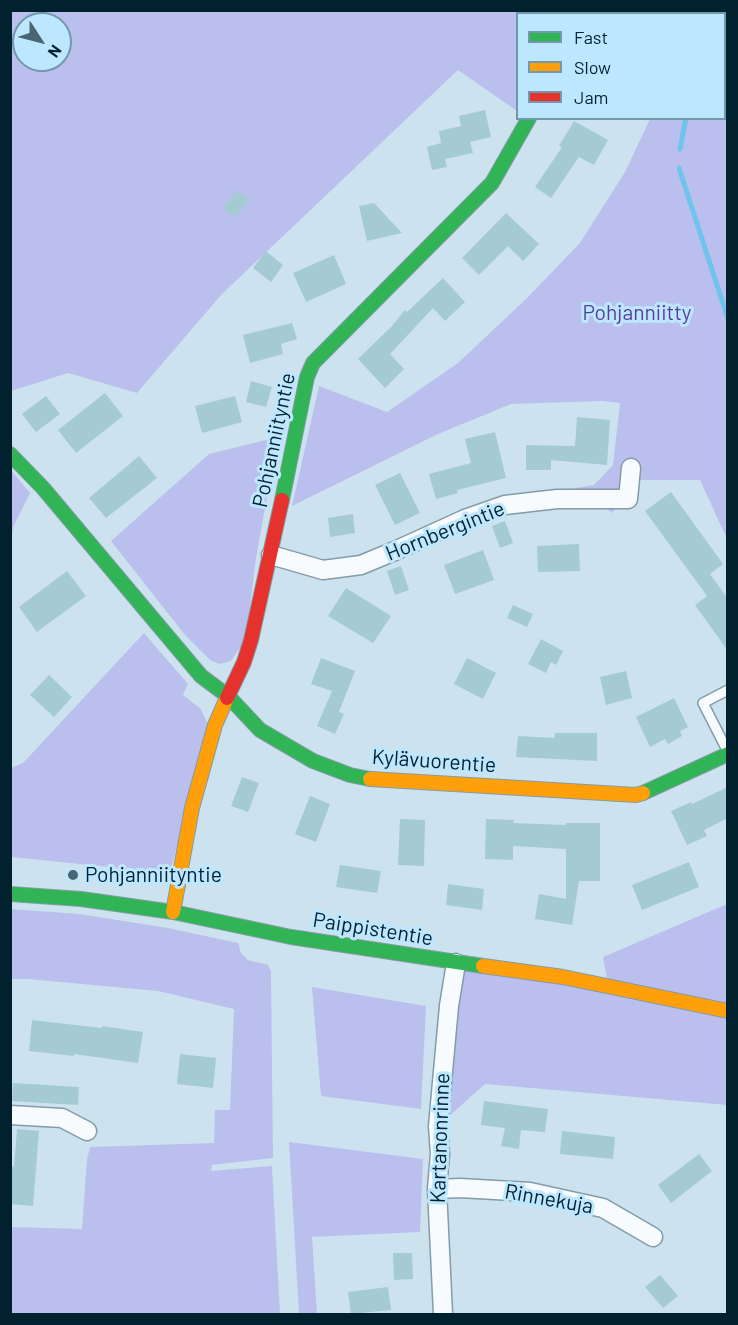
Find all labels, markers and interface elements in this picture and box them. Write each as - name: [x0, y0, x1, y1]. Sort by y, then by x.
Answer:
- north arrow: [12, 12, 72, 72]
- legend: [516, 12, 726, 120]
- text: Fast: [574, 26, 608, 48]
- text: N: [45, 42, 66, 62]
- text: Slow: [574, 56, 611, 78]
- text: Jam: [574, 86, 608, 108]
- park label: Pohjanniitty: [582, 300, 692, 326]
- street label: Pohjanniityntie: [247, 370, 301, 510]
- street label: Hornbergintie: [382, 496, 508, 566]
- street label: Kylävuorentie: [371, 744, 497, 778]
- place label: Pohjanniityntie: [85, 862, 222, 888]
- marker: Pohjanniityntie: [66, 868, 80, 882]
- street label: Paippistentie: [311, 907, 435, 951]
- street label: Kartanonrinne: [425, 1072, 455, 1204]
- street label: Rinnekuja: [503, 1179, 595, 1219]

